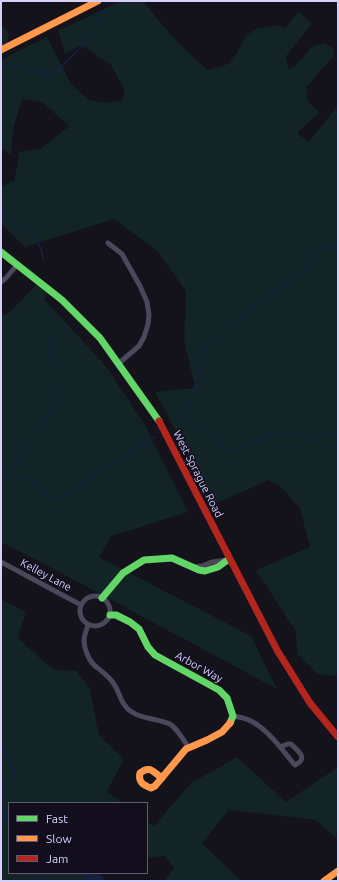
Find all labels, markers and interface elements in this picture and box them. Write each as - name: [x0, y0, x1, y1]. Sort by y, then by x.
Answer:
- street label: West Sprague Road: [170, 428, 226, 520]
- street label: Kelley Lane: [18, 556, 74, 594]
- street label: Arbor Way: [173, 649, 225, 685]
- legend: [8, 802, 148, 874]
- text: Fast: [46, 812, 68, 825]
- text: Slow: [46, 832, 72, 845]
- text: Jam: [46, 852, 68, 865]

